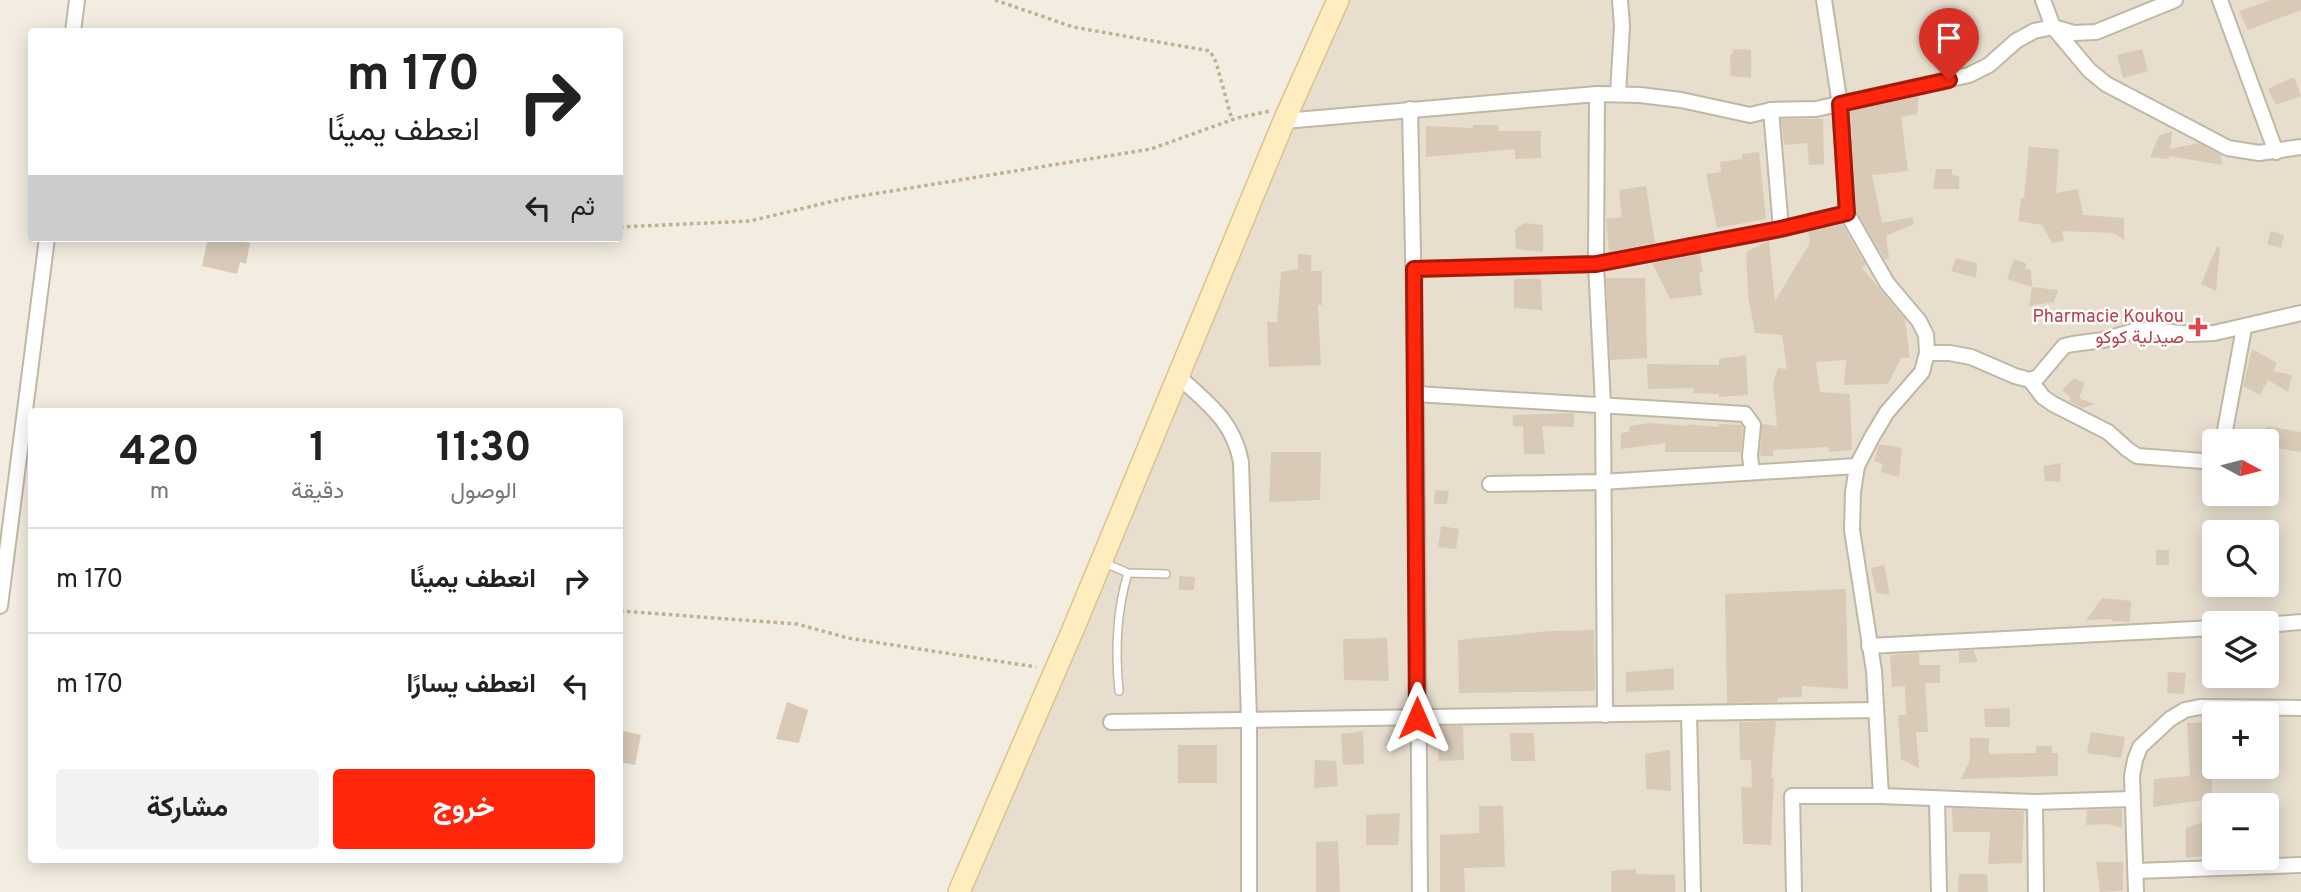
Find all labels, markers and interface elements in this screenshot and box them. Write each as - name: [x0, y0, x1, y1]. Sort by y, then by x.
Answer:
- pin: [1919, 8, 1979, 80]
- icon: arrive: [1930, 19, 1968, 57]
- text: 170 m: [347, 46, 480, 108]
- icon: right: [504, 56, 595, 147]
- text: انعطف يمينًا: [327, 112, 480, 152]
- icon: left: [519, 189, 557, 227]
- text: ثم: [571, 192, 595, 225]
- place label: Pharmacie Koukou صيدلية كوكو: [2032, 306, 2184, 350]
- marker: Pharmacie Koukou صيدلية كوكو: [2190, 319, 2206, 335]
- text: 1: [309, 423, 326, 476]
- text: 11:30: [436, 423, 532, 476]
- text: 420: [119, 427, 200, 480]
- north arrow: [2202, 429, 2278, 506]
- map controls: [2202, 429, 2279, 870]
- text: m: [150, 478, 169, 507]
- text: دقيقة: [291, 478, 344, 507]
- text: الوصول: [450, 478, 517, 507]
- button: search: [2202, 520, 2279, 597]
- icon: right: [557, 562, 595, 600]
- text: 170 m: [56, 564, 123, 597]
- text: انعطف يمينًا: [410, 564, 536, 597]
- button: layers: [2202, 611, 2279, 688]
- icon: left: [557, 667, 595, 705]
- text: 170 m: [56, 669, 123, 702]
- text: انعطف يسارًا: [406, 669, 536, 702]
- position arrow: [1380, 681, 1454, 755]
- button: +: [2202, 702, 2279, 779]
- button: مشاركة: [56, 769, 319, 849]
- button: خروج: [333, 769, 595, 849]
- button: −: [2202, 793, 2279, 870]

